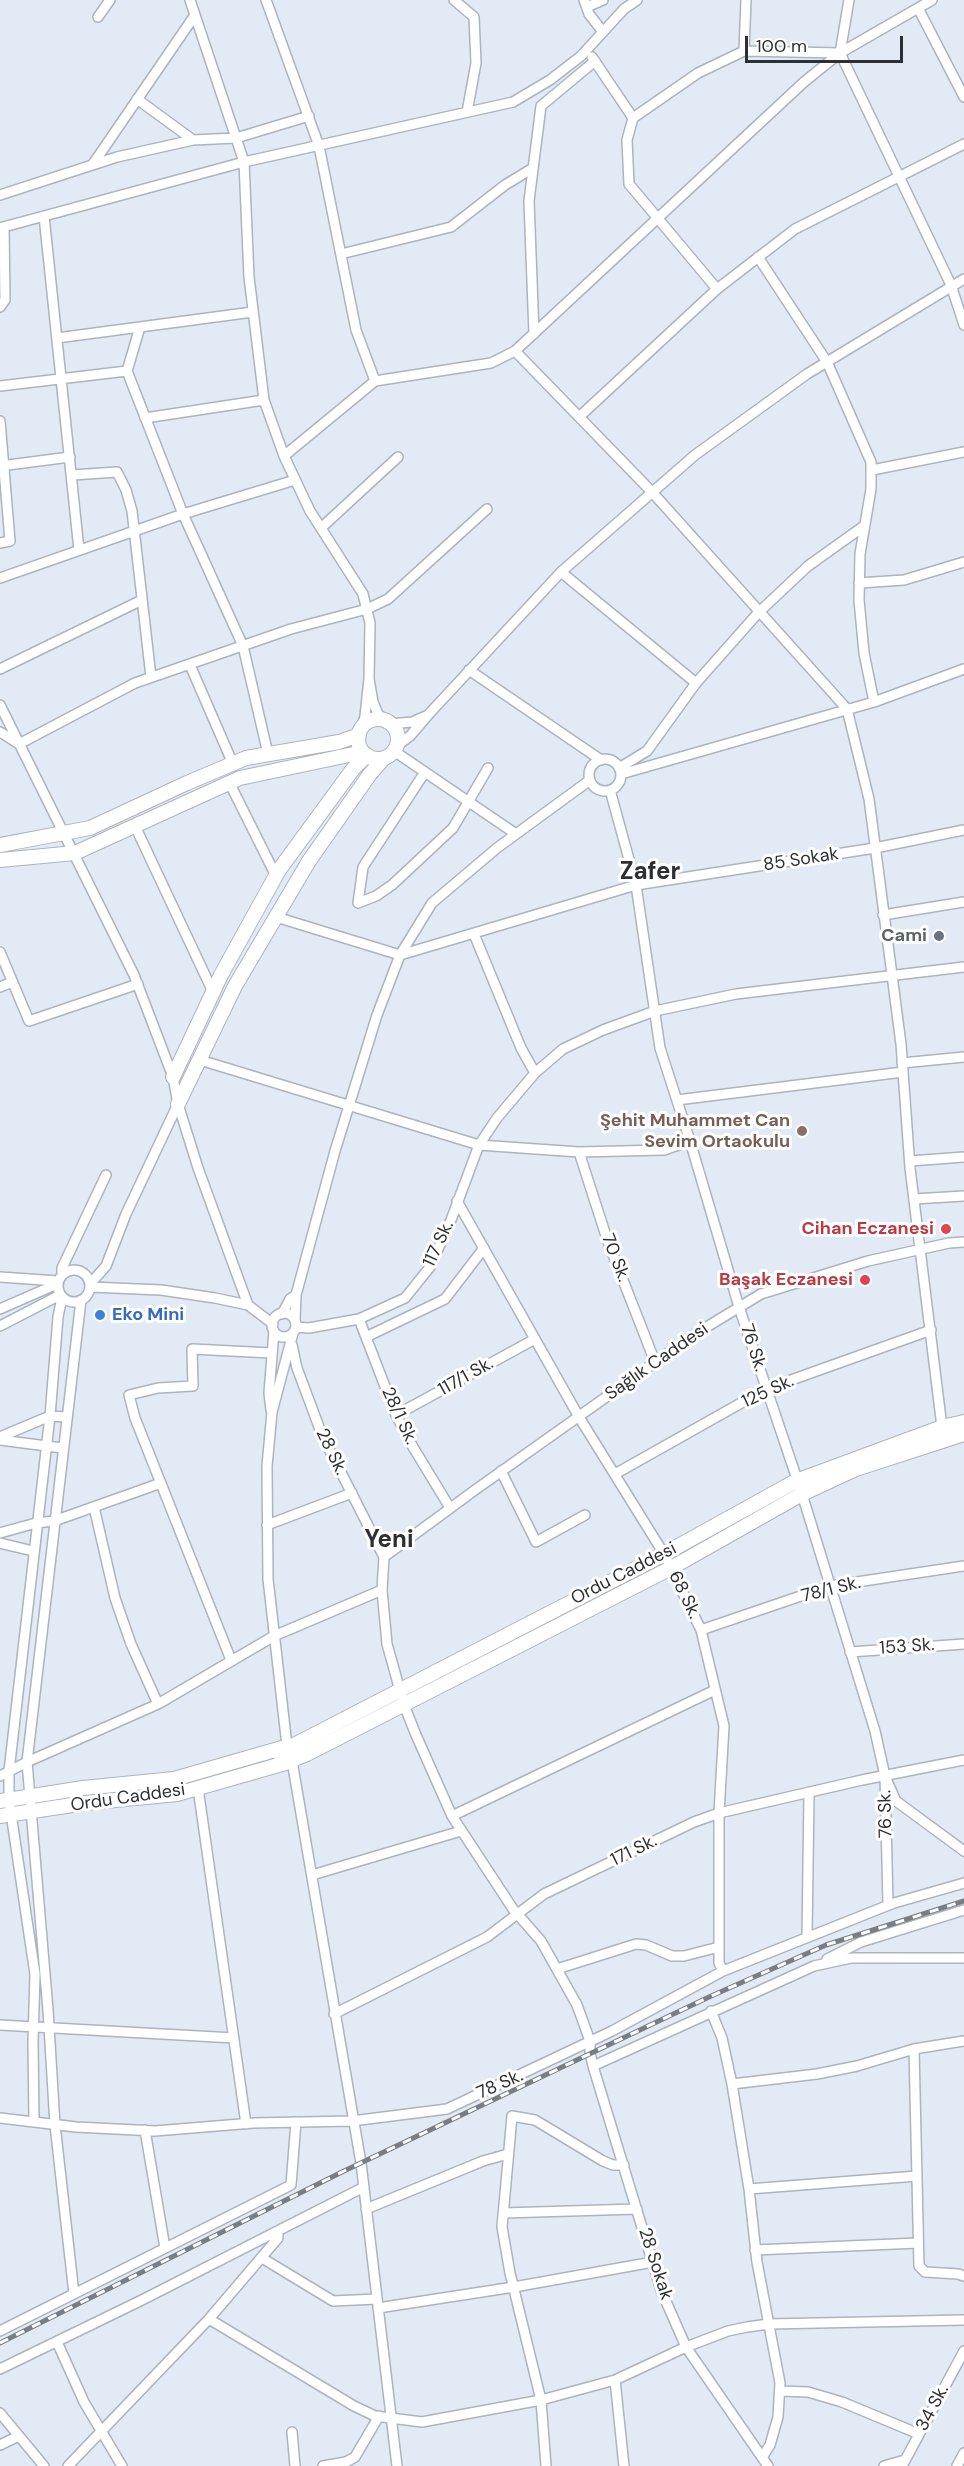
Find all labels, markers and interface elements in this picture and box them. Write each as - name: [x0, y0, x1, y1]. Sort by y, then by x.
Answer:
- scale bar: [748, 24, 906, 62]
- text: 100 m: [756, 34, 807, 58]
- street label: 85 Sokak: [762, 843, 840, 877]
- district label: Zafer: [620, 859, 680, 887]
- place label: Cami: [881, 925, 927, 947]
- marker: Cami: [932, 929, 946, 943]
- place label: Şehit Muhammet Can Sevim Ortaokulu: [600, 1110, 790, 1152]
- marker: Şehit Muhammet Can Sevim Ortaokulu: [795, 1124, 809, 1138]
- street label: 117 Sk.: [419, 1217, 459, 1271]
- place label: Cihan Eczanesi: [802, 1218, 934, 1240]
- marker: Cihan Eczanesi: [939, 1222, 953, 1236]
- street label: 70 Sk.: [596, 1231, 634, 1285]
- place label: Başak Eczanesi: [719, 1269, 853, 1291]
- marker: Başak Eczanesi: [858, 1273, 872, 1287]
- place label: Eko Mini: [112, 1304, 184, 1326]
- marker: Eko Mini: [93, 1308, 107, 1322]
- street label: Sağlık Caddesi: [601, 1318, 713, 1406]
- street label: 76 Sk.: [735, 1322, 771, 1374]
- street label: 117/1 Sk.: [435, 1353, 497, 1401]
- street label: 125 Sk.: [739, 1371, 797, 1413]
- street label: 28/1 Sk.: [376, 1384, 422, 1448]
- street label: 28 Sk.: [311, 1425, 351, 1479]
- district label: Yeni: [365, 1527, 413, 1555]
- street label: Ordu Caddesi: [568, 1538, 680, 1610]
- street label: 68 Sk.: [663, 1568, 705, 1622]
- street label: 78/1 Sk.: [799, 1572, 863, 1608]
- street label: 153 Sk.: [879, 1634, 935, 1660]
- street label: Ordu Caddesi: [69, 1779, 187, 1817]
- street label: 76 Sk.: [875, 1790, 897, 1838]
- street label: 171 Sk.: [607, 1831, 661, 1871]
- street label: 78 Sk.: [474, 2065, 526, 2105]
- street label: 28 Sokak: [633, 2225, 677, 2303]
- street label: 34 Sk.: [912, 2381, 954, 2435]

